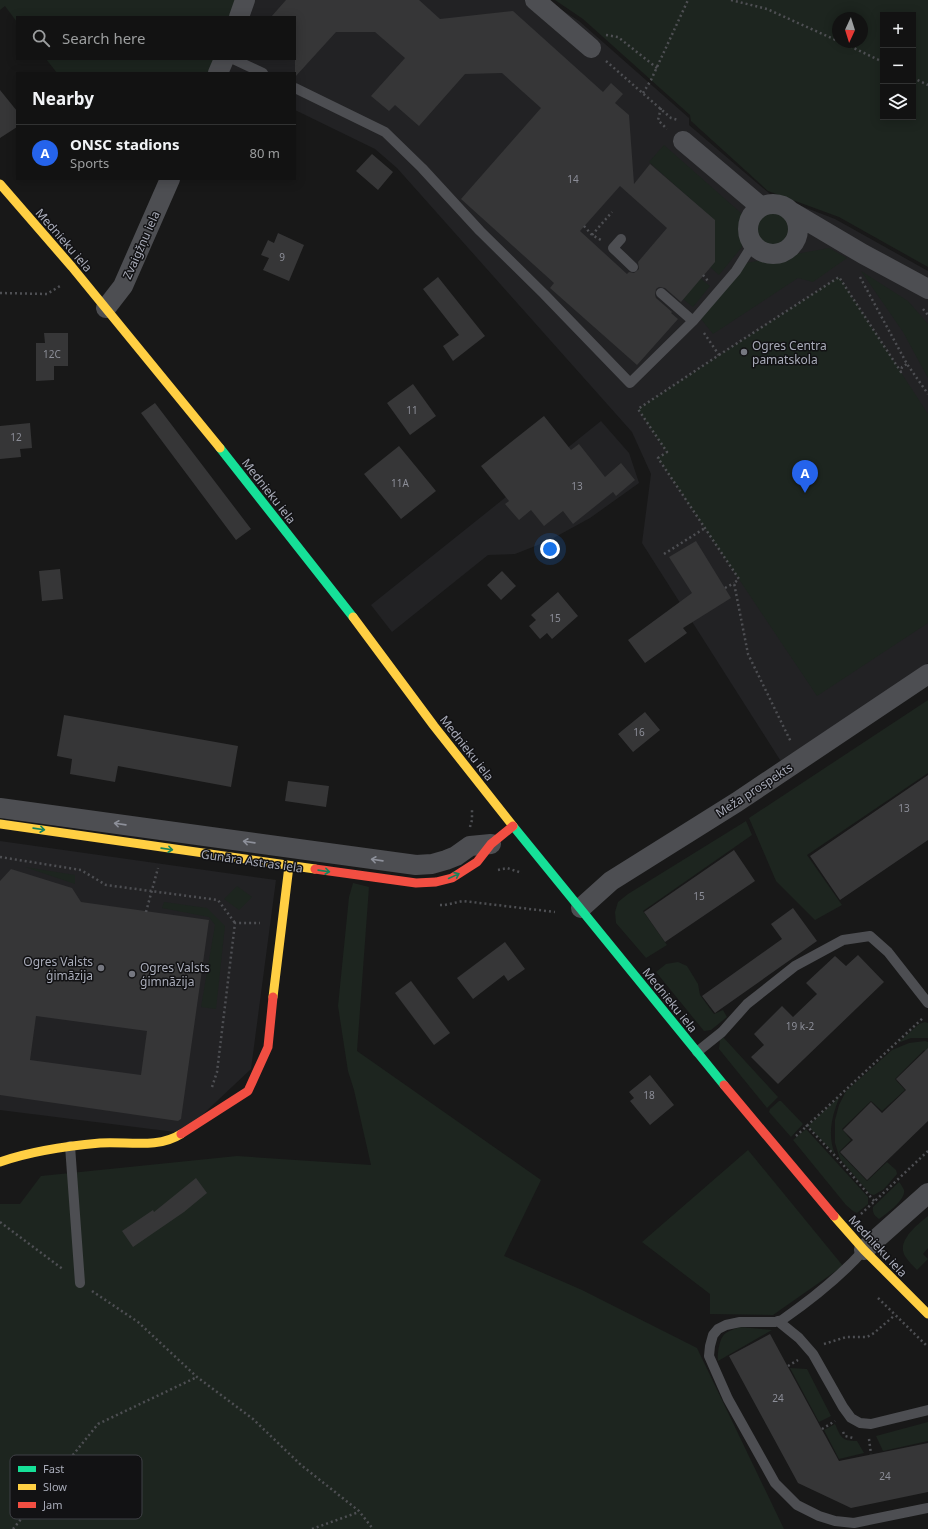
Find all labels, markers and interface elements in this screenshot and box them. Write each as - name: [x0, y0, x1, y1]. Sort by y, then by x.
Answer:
- north arrow: [832, 12, 868, 48]
- map controls: [880, 12, 916, 120]
- button: +: [880, 12, 916, 48]
- search box: [16, 16, 296, 60]
- icon: search: [30, 27, 52, 49]
- text: Search here: [62, 28, 145, 48]
- button: −: [880, 48, 916, 84]
- button: layers: [880, 84, 916, 120]
- text: Nearby: [32, 87, 94, 110]
- text: ONSC stadions: [70, 134, 180, 154]
- text: A: [41, 144, 50, 162]
- text: 80 m: [250, 144, 280, 162]
- text: Sports: [70, 154, 109, 172]
- house number: 14: [567, 172, 579, 186]
- street label: Mednieku iela: [32, 205, 96, 275]
- street label: Zvaigžņu iela: [118, 208, 164, 282]
- house number: 9: [279, 250, 285, 264]
- place label: Ogres Centra pamatskola: [752, 337, 827, 368]
- house number: 12C: [43, 347, 62, 361]
- marker: Ogres Centra pamatskola: [739, 347, 749, 357]
- house number: 11: [406, 403, 418, 417]
- house number: 12: [10, 430, 22, 444]
- street label: Mednieku iela: [238, 455, 300, 527]
- pin: A: [792, 460, 818, 493]
- house number: 11A: [391, 476, 410, 490]
- house number: 13: [571, 479, 583, 493]
- your location: [540, 539, 560, 559]
- house number: 15: [549, 611, 561, 625]
- street label: Mednieku iela: [436, 712, 498, 784]
- house number: 16: [633, 725, 645, 739]
- street label: Meža prospekts: [712, 759, 796, 821]
- house number: 13: [898, 801, 910, 815]
- one-way arrow: [114, 820, 127, 828]
- one-way arrow: [32, 826, 45, 834]
- one-way arrow: [243, 838, 256, 846]
- one-way arrow: [160, 845, 173, 853]
- street label: Gunāra Astras iela: [200, 845, 304, 877]
- one-way arrow: [371, 856, 384, 864]
- one-way arrow: [317, 867, 330, 875]
- one-way arrow: [448, 872, 460, 879]
- house number: 15: [693, 889, 705, 903]
- place label: Ogres Valsts ģimāzija: [23, 953, 93, 984]
- place label: Ogres Valsts ģimnāzija: [140, 959, 210, 990]
- marker: Ogres Valsts ģimāzija: [96, 963, 106, 973]
- street label: Mednieku iela: [639, 964, 701, 1036]
- marker: Ogres Valsts ģimnāzija: [127, 969, 137, 979]
- house number: 19 k-2: [786, 1019, 814, 1033]
- house number: 18: [643, 1088, 655, 1102]
- street label: Mednieku iela: [845, 1211, 911, 1281]
- house number: 24: [772, 1391, 784, 1405]
- legend: [10, 1455, 142, 1519]
- text: Fast: [43, 1461, 64, 1476]
- house number: 24: [879, 1469, 891, 1483]
- text: Slow: [43, 1479, 67, 1494]
- text: Jam: [42, 1497, 62, 1512]

